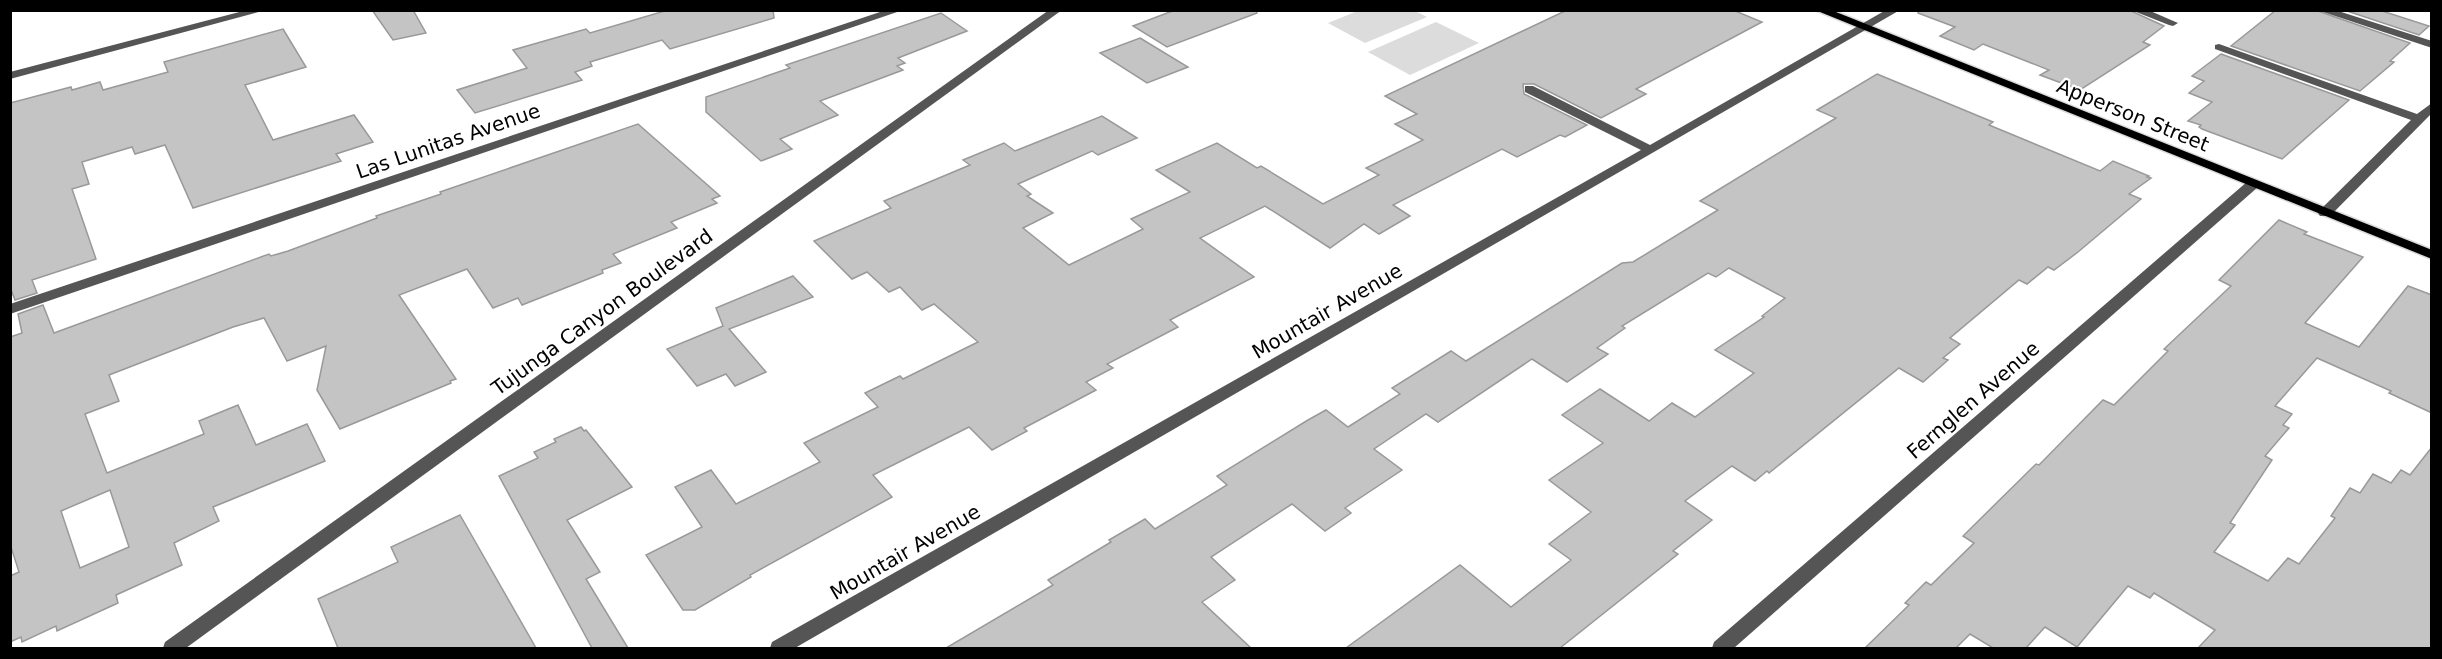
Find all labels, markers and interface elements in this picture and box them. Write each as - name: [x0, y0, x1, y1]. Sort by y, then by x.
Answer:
- street label: Apperson Street: [2053, 74, 2213, 157]
- street label: Las Lunitas Avenue: [353, 98, 543, 184]
- street label: Tujunga Canyon Boulevard: [486, 224, 717, 401]
- street label: Mountair Avenue: [1248, 258, 1406, 364]
- street label: Fernglen Avenue: [1902, 336, 2044, 464]
- street label: Mountair Avenue: [826, 499, 984, 605]

